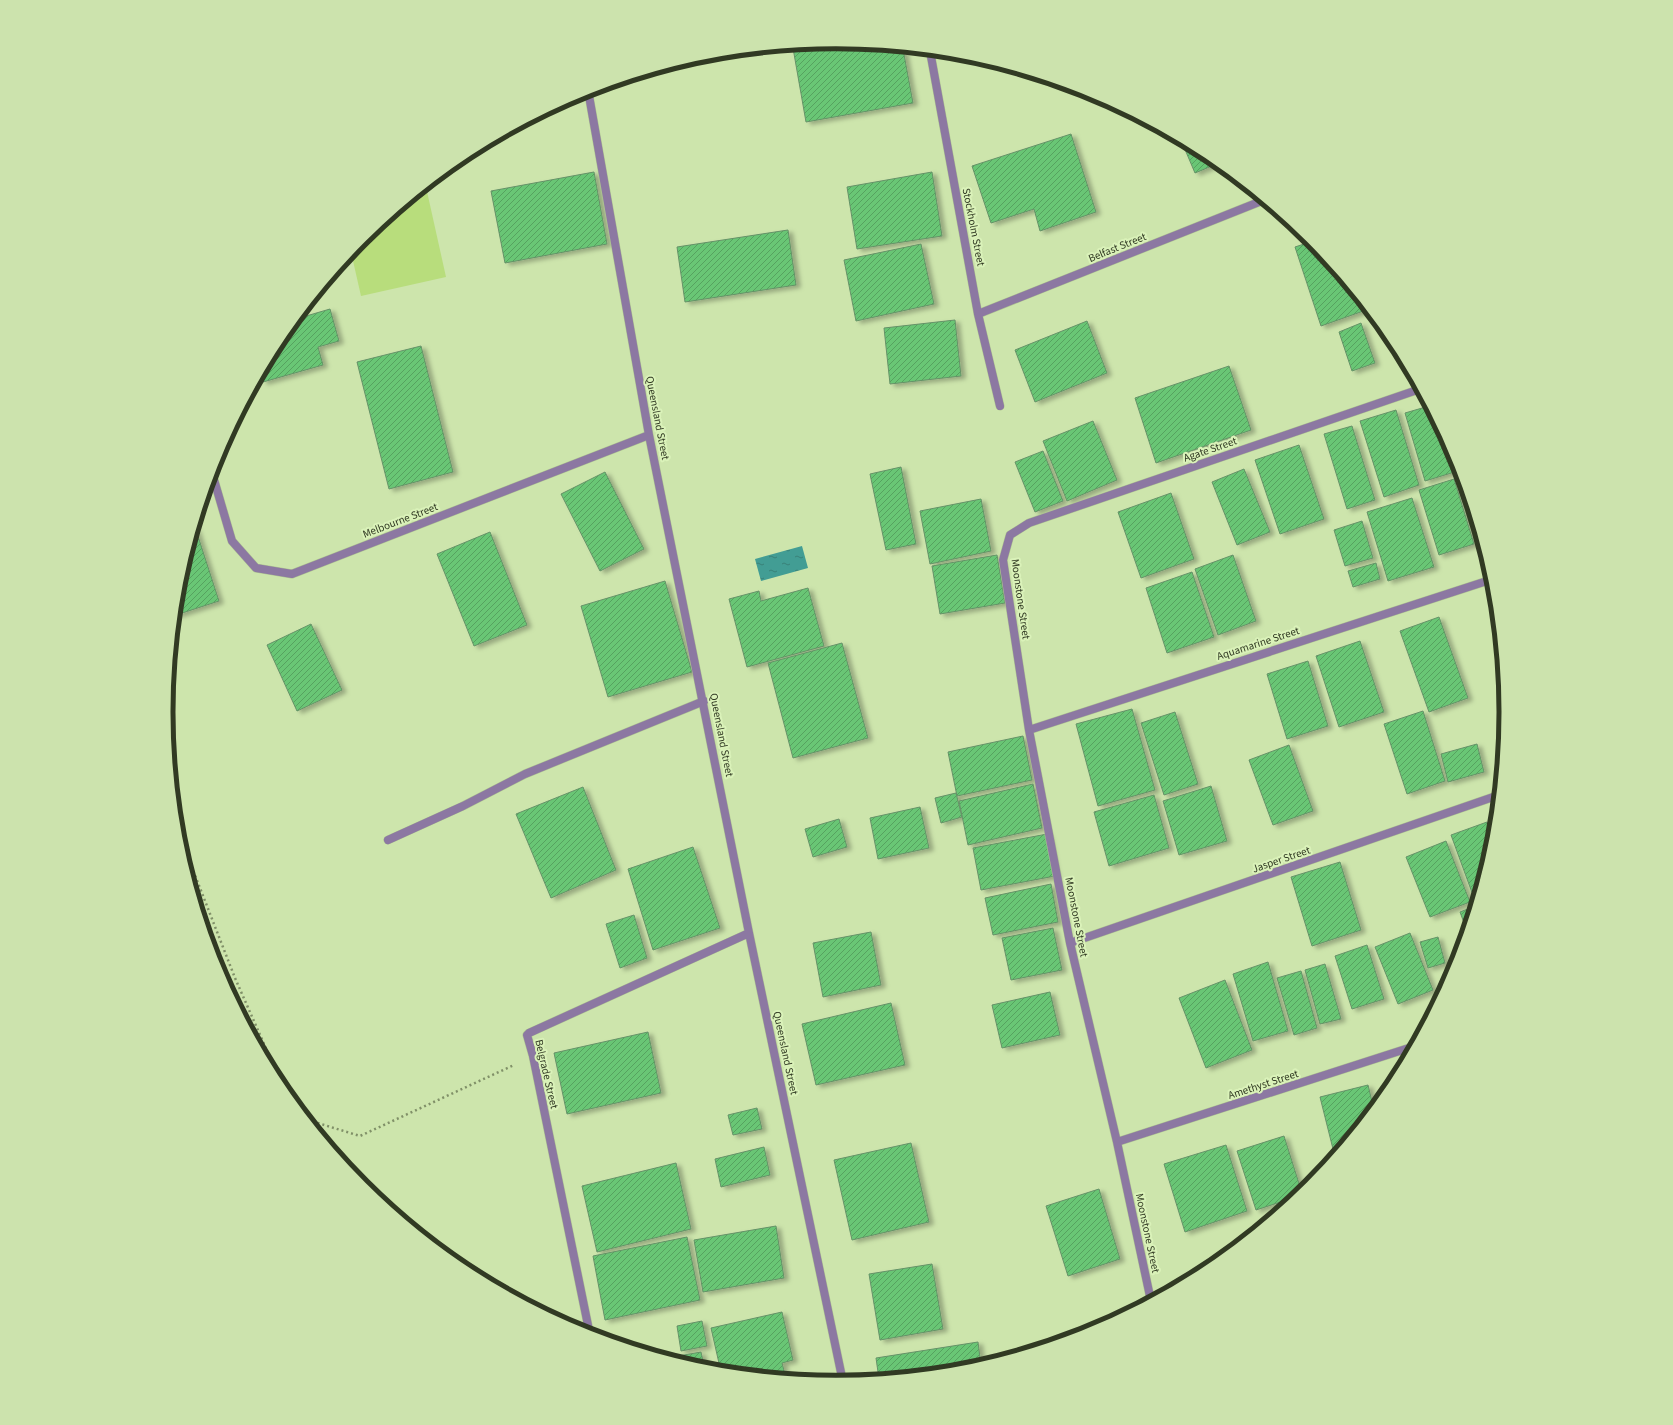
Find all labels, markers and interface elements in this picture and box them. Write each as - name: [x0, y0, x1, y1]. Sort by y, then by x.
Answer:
- street label: Stockholm Street: [959, 187, 988, 268]
- street label: Belfast Street: [1086, 229, 1149, 266]
- street label: Queensland Street: [642, 375, 673, 462]
- street label: Agate Street: [1181, 433, 1239, 466]
- street label: Melbourne Street: [360, 499, 440, 542]
- street label: Moonstone Street: [1007, 558, 1034, 641]
- street label: Aquamarine Street: [1215, 623, 1302, 664]
- street label: Queensland Street: [706, 692, 737, 779]
- street label: Jasper Street: [1250, 842, 1312, 876]
- street label: Moonstone Street: [1061, 876, 1092, 959]
- street label: Queensland Street: [769, 1010, 802, 1097]
- street label: Belgrade Street: [531, 1038, 562, 1111]
- street label: Amethyst Street: [1226, 1066, 1301, 1103]
- street label: Moonstone Street: [1132, 1192, 1163, 1275]

